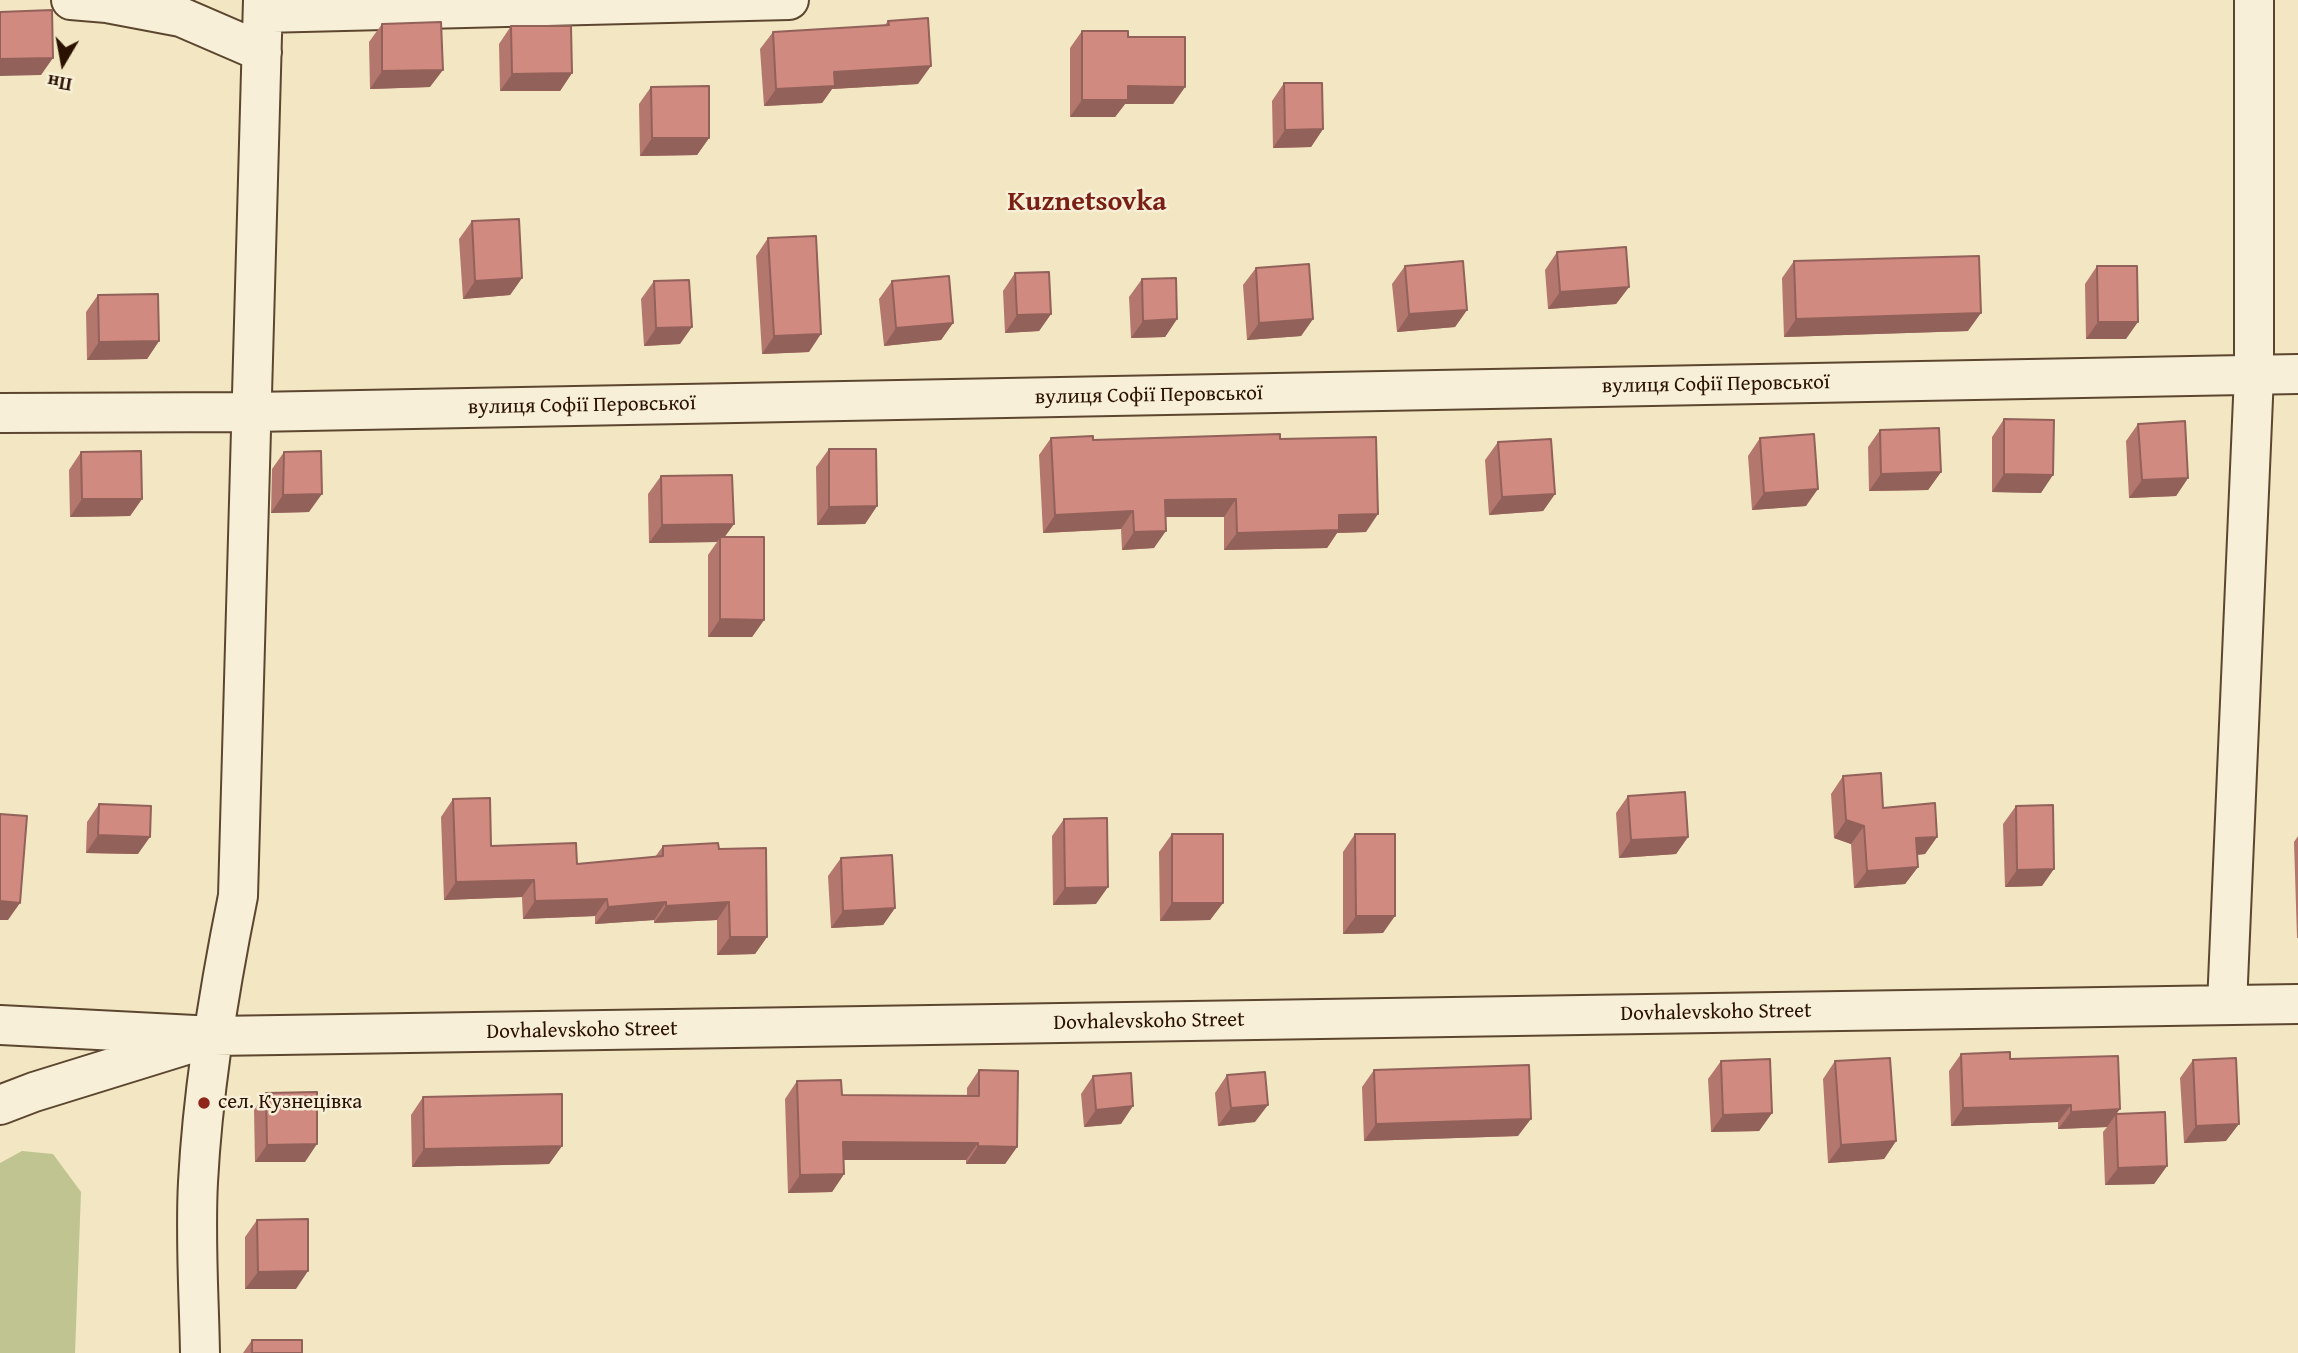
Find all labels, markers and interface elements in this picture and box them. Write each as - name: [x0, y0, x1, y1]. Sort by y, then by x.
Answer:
- north arrow: [28, 28, 98, 98]
- text: Пн: [45, 68, 74, 100]
- district label: Kuznetsovka: [1008, 186, 1166, 220]
- street label: вулиця Софії Перовської: [1602, 370, 1830, 400]
- street label: вулиця Софії Перовської: [1035, 381, 1263, 411]
- street label: вулиця Софії Перовської: [468, 391, 696, 421]
- street label: Dovhalevskoho Street: [1620, 999, 1812, 1027]
- street label: Dovhalevskoho Street: [1053, 1008, 1245, 1036]
- street label: Dovhalevskoho Street: [486, 1017, 678, 1045]
- place label: сел. Кузнецівка: [218, 1090, 362, 1116]
- marker: сел. Кузнецівка: [196, 1095, 212, 1111]

